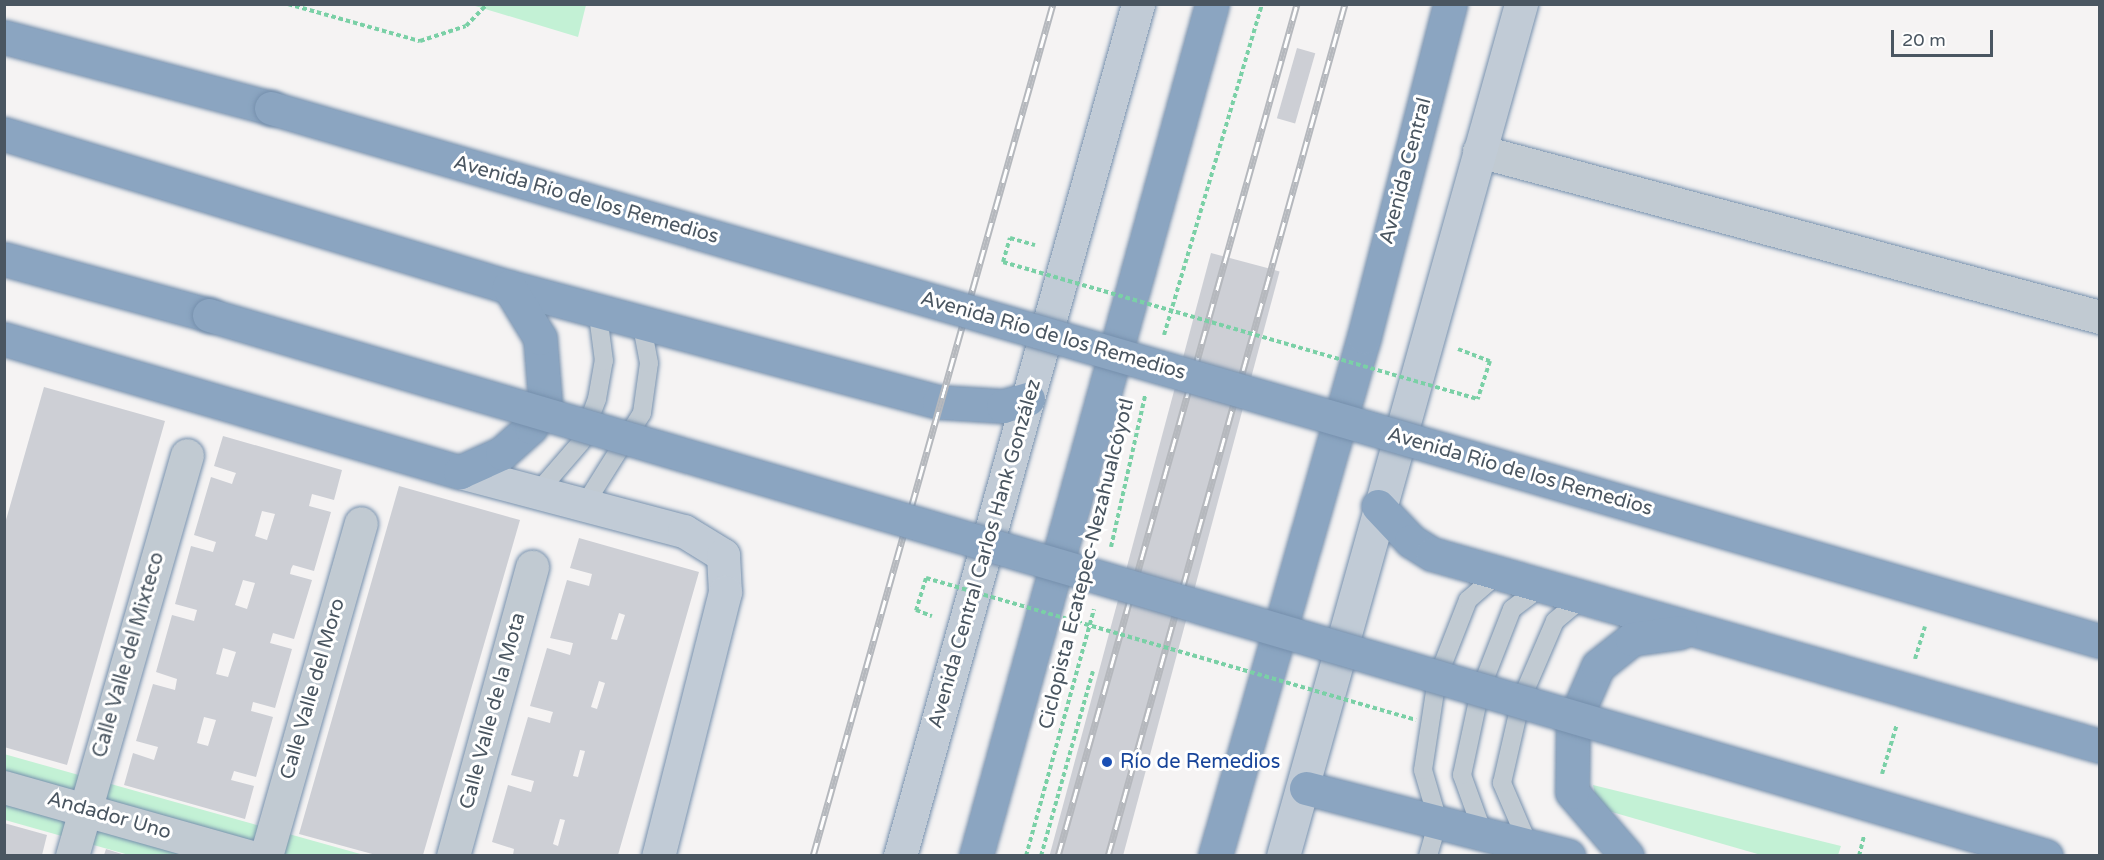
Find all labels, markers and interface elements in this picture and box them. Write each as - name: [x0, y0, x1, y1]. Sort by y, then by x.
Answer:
- scale bar: [1894, 18, 1996, 56]
- text: 20 m: [1902, 29, 1946, 51]
- street label: Avenida Central: [1375, 95, 1437, 247]
- street label: Avenida Río de los Remedios: [451, 151, 721, 249]
- street label: Avenida Río de los Remedios: [918, 287, 1188, 385]
- street label: Avenida Central Carlos Hank González: [924, 377, 1046, 731]
- street label: Ciclopista Ecatepec-Nezahualcóyotl: [1034, 396, 1140, 732]
- street label: Avenida Río de los Remedios: [1385, 423, 1655, 521]
- street label: Calle Valle del Mixteco: [88, 549, 170, 761]
- street label: Calle Valle del Moro: [276, 596, 350, 782]
- street label: Calle Valle de la Mota: [455, 610, 531, 812]
- place label: Río de Remedios: [1120, 750, 1280, 774]
- marker: Río de Remedios: [1098, 753, 1116, 771]
- street label: Andador Uno: [44, 787, 174, 845]

